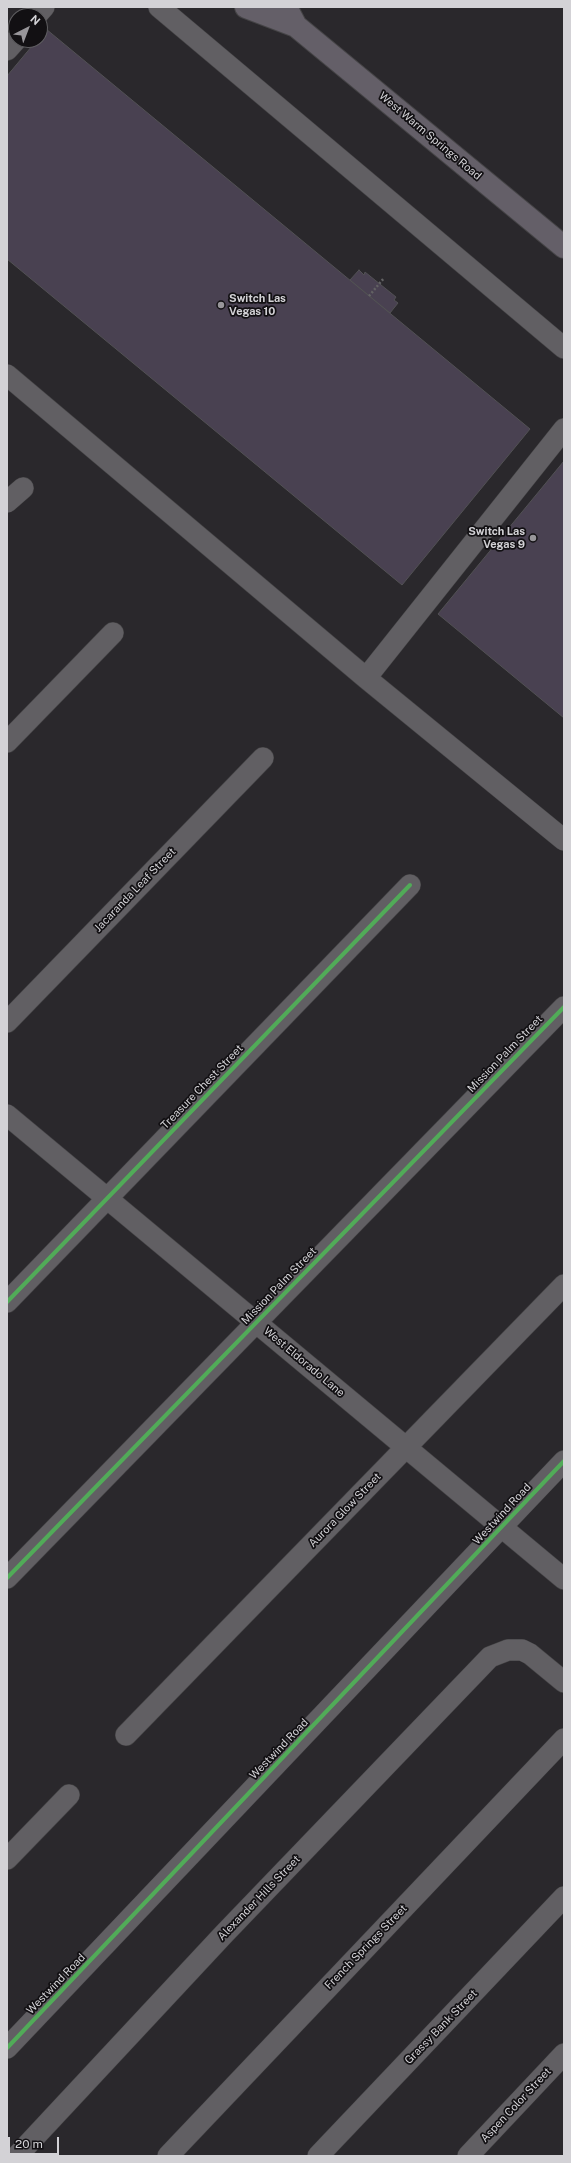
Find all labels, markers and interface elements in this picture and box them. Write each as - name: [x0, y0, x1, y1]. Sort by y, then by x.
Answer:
- north arrow: [8, 8, 48, 48]
- text: N: [28, 12, 43, 27]
- street label: West Warm Springs Road: [376, 89, 484, 183]
- place label: Switch Las Vegas 10: [229, 292, 286, 318]
- marker: Switch Las Vegas 10: [216, 300, 226, 310]
- place label: Switch Las Vegas 9: [468, 525, 525, 551]
- marker: Switch Las Vegas 9: [528, 533, 538, 543]
- street label: Jacaranda Leaf Street: [92, 845, 178, 935]
- street label: Mission Palm Street: [465, 1013, 545, 1095]
- street label: Treasure Chest Street: [158, 1042, 246, 1132]
- street label: Mission Palm Street: [239, 1245, 319, 1327]
- street label: West Eldorado Lane: [261, 1324, 347, 1400]
- street label: Aurora Glow Street: [306, 1470, 384, 1550]
- street label: Westwind Road: [470, 1481, 534, 1547]
- street label: Westwind Road: [247, 1716, 311, 1782]
- street label: Alexander Hills Street: [215, 1853, 303, 1943]
- street label: French Springs Street: [322, 1902, 410, 1992]
- street label: Westwind Road: [24, 1951, 88, 2017]
- street label: Grassy Bank Street: [402, 1987, 480, 2067]
- street label: Aspen Color Street: [478, 2065, 554, 2145]
- scale bar: [10, 2129, 61, 2155]
- text: 20 m: [15, 2137, 43, 2151]

